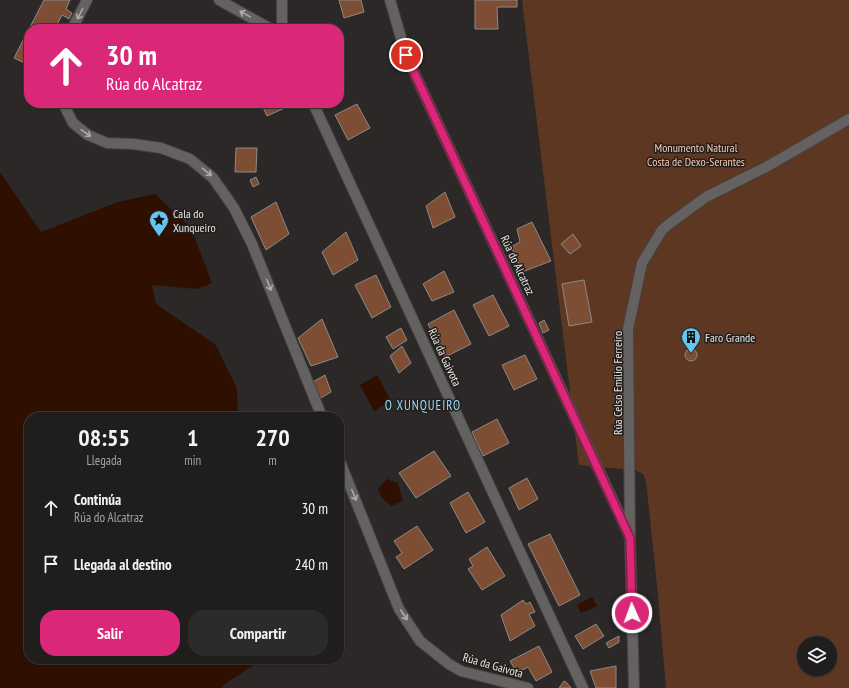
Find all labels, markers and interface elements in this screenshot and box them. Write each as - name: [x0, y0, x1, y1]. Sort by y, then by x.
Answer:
- one-way arrow: [76, 8, 83, 20]
- one-way arrow: [239, 10, 251, 18]
- text: 30 m: [106, 36, 157, 73]
- pin: [389, 38, 423, 72]
- icon: ahead: [40, 40, 92, 92]
- icon: arrive: [395, 44, 417, 66]
- text: Rúa do Alcatraz: [106, 72, 202, 95]
- one-way arrow: [81, 129, 92, 137]
- park label: Monumento Natural Costa de Dexo-Serantes: [647, 140, 745, 169]
- one-way arrow: [201, 168, 212, 177]
- place label: Cala do Xunqueiro: [173, 206, 216, 235]
- place icon: Cala do Xunqueiro: [148, 209, 170, 237]
- street label: Rúa do Alcatraz: [498, 233, 538, 297]
- one-way arrow: [265, 279, 273, 291]
- street label: Rúa da Gaivota: [425, 326, 465, 388]
- building icon: Faro Grande: [680, 326, 702, 354]
- place label: Faro Grande: [705, 330, 755, 345]
- street label: Rúa Celso Emilio Ferreiro: [610, 331, 625, 435]
- district label: O XUNQUEIRO: [385, 397, 461, 414]
- text: 08:55: [78, 422, 130, 453]
- text: 1: [187, 422, 198, 453]
- text: 270: [255, 422, 290, 453]
- text: Llegada: [86, 452, 122, 469]
- text: min: [184, 452, 201, 469]
- text: m: [268, 452, 277, 469]
- one-way arrow: [350, 489, 358, 501]
- text: Continúa: [74, 490, 121, 509]
- icon: ahead: [40, 497, 62, 519]
- text: 30 m: [302, 499, 328, 518]
- text: Rúa do Alcatraz: [74, 509, 144, 526]
- icon: arrive: [40, 553, 62, 575]
- text: Llegada al destino: [74, 555, 172, 574]
- text: 240 m: [295, 555, 328, 574]
- position arrow: [611, 592, 653, 634]
- one-way arrow: [400, 609, 408, 621]
- button: Salir: [40, 610, 180, 656]
- button: Compartir: [188, 610, 328, 656]
- map controls: [797, 636, 837, 676]
- button: layers: [797, 636, 837, 676]
- street label: Rúa da Gaivota: [461, 649, 525, 681]

